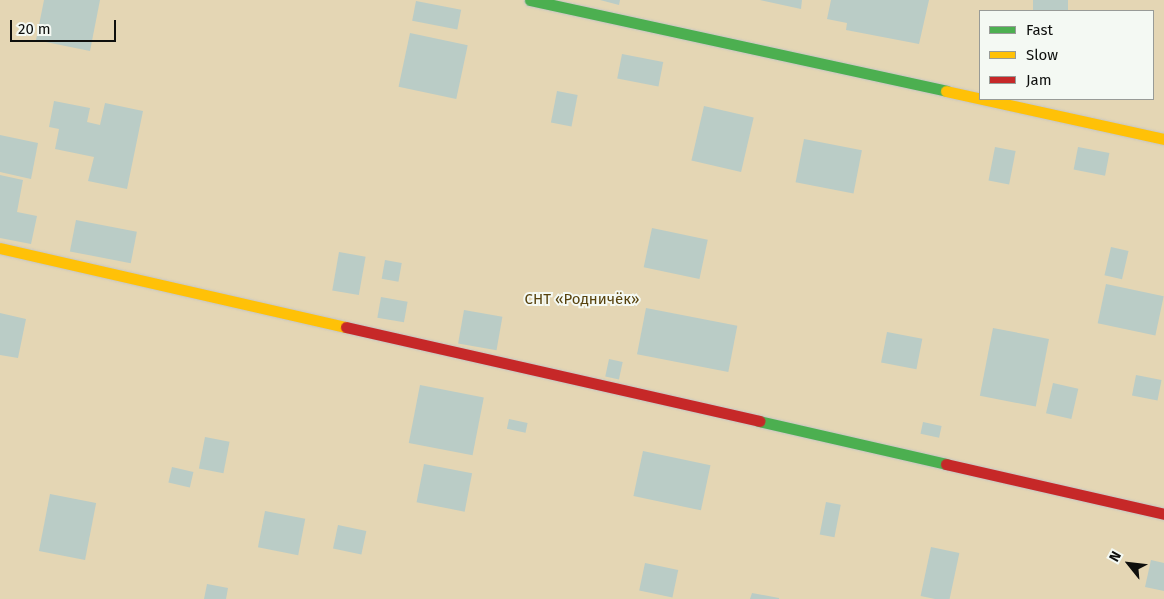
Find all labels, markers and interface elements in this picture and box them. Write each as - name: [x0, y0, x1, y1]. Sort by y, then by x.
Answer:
- scale bar: [12, 10, 119, 42]
- legend: [979, 10, 1154, 100]
- text: 20 m: [18, 20, 51, 38]
- text: Fast: [1026, 21, 1053, 39]
- text: Slow: [1026, 46, 1058, 64]
- text: Jam: [1026, 71, 1052, 89]
- park label: СНТ «Родничёк»: [525, 291, 639, 309]
- north arrow: [1104, 539, 1154, 589]
- text: N: [1106, 548, 1125, 565]

